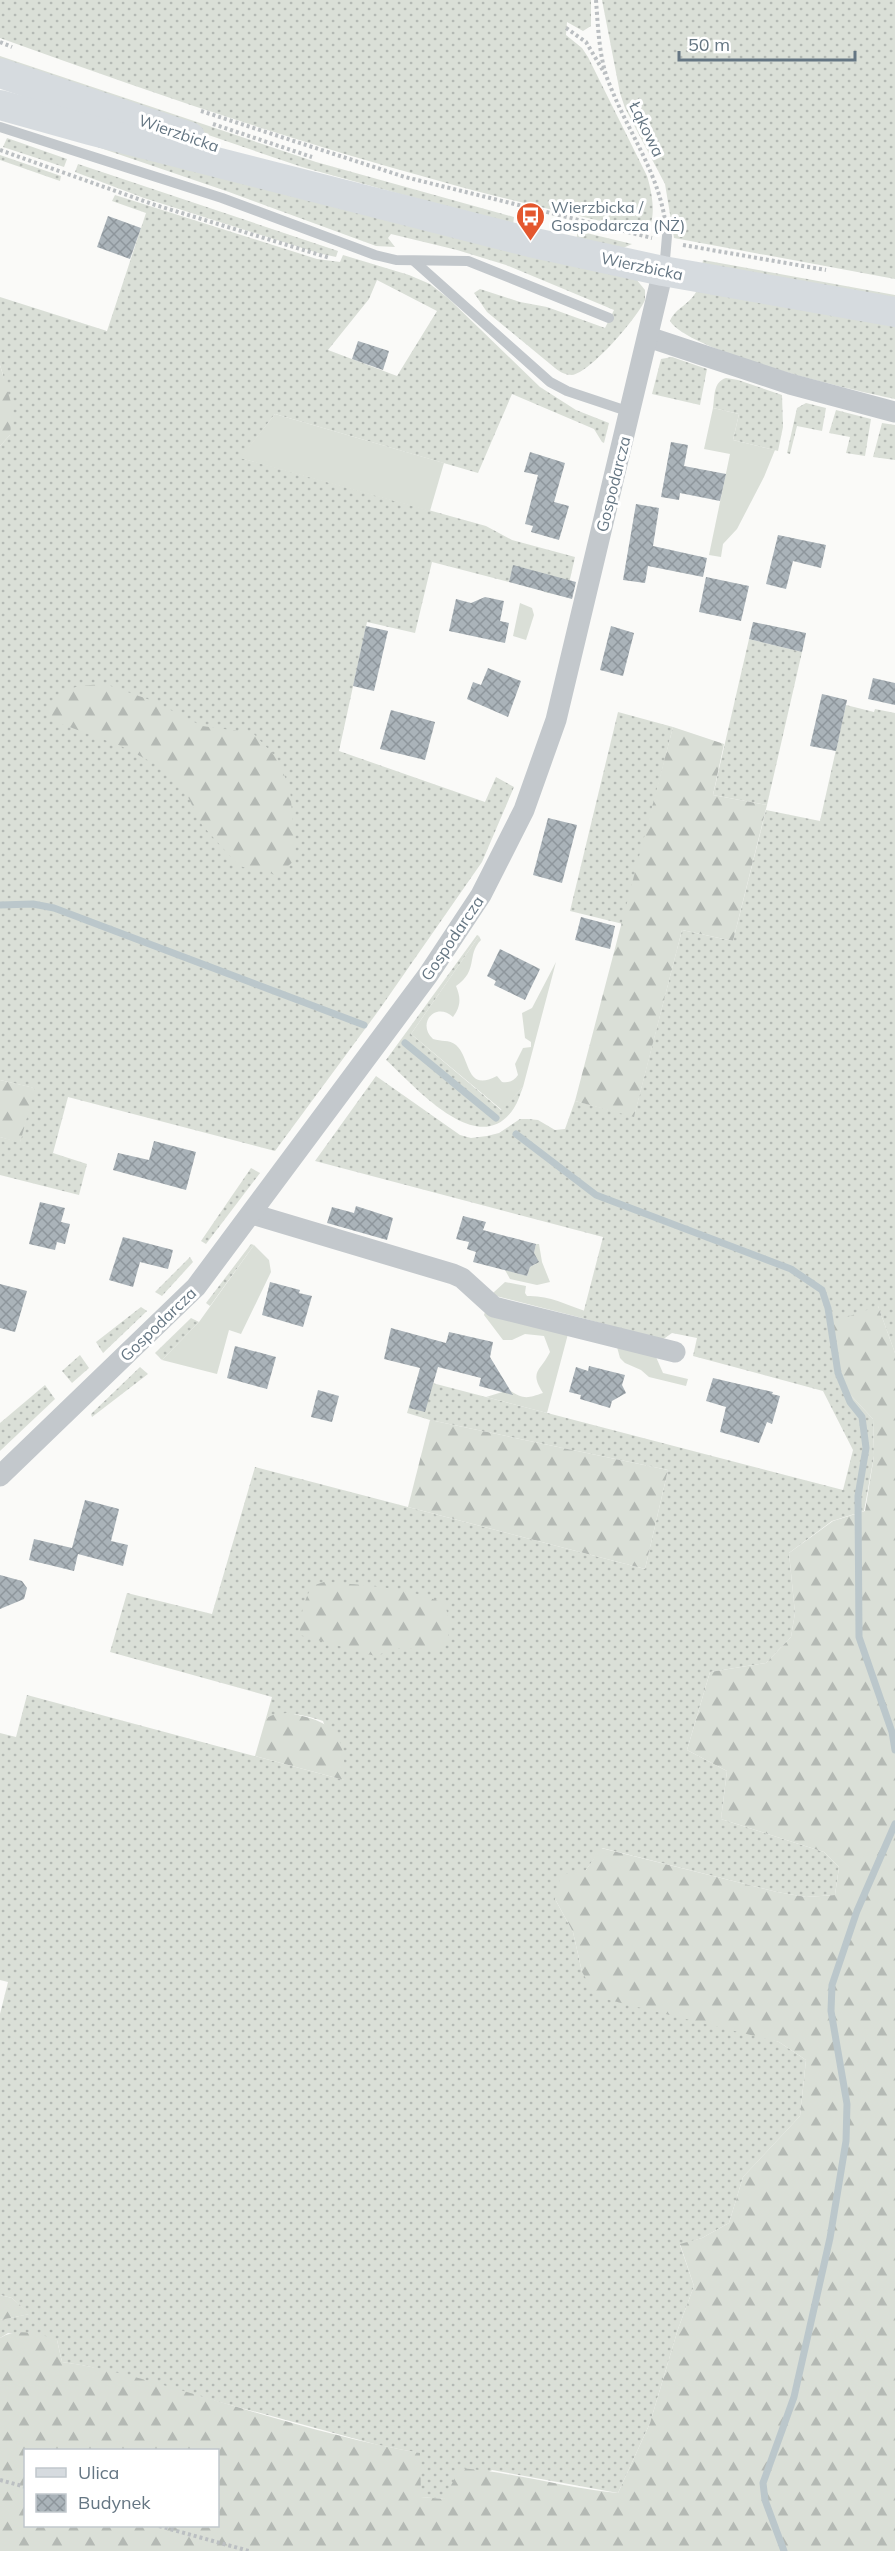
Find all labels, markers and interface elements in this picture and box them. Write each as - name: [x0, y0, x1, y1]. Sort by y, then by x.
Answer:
- scale bar: [679, 24, 854, 62]
- text: 50 m: [688, 33, 730, 56]
- street label: Łąkowa: [625, 97, 669, 160]
- street label: Wierzbicka: [136, 110, 222, 156]
- place label: Wierzbicka / Gospodarcza (NŻ): [551, 197, 685, 235]
- bus stop icon: Wierzbicka / Gospodarcza (NŻ): [514, 200, 546, 242]
- street label: Wierzbicka: [599, 248, 685, 284]
- street label: Gospodarcza: [591, 434, 635, 534]
- street label: Gospodarcza: [416, 892, 488, 984]
- street label: Gospodarcza: [116, 1283, 200, 1365]
- legend: [24, 2449, 219, 2527]
- text: Ulica: [78, 2461, 119, 2484]
- text: Budynek: [78, 2491, 151, 2514]

